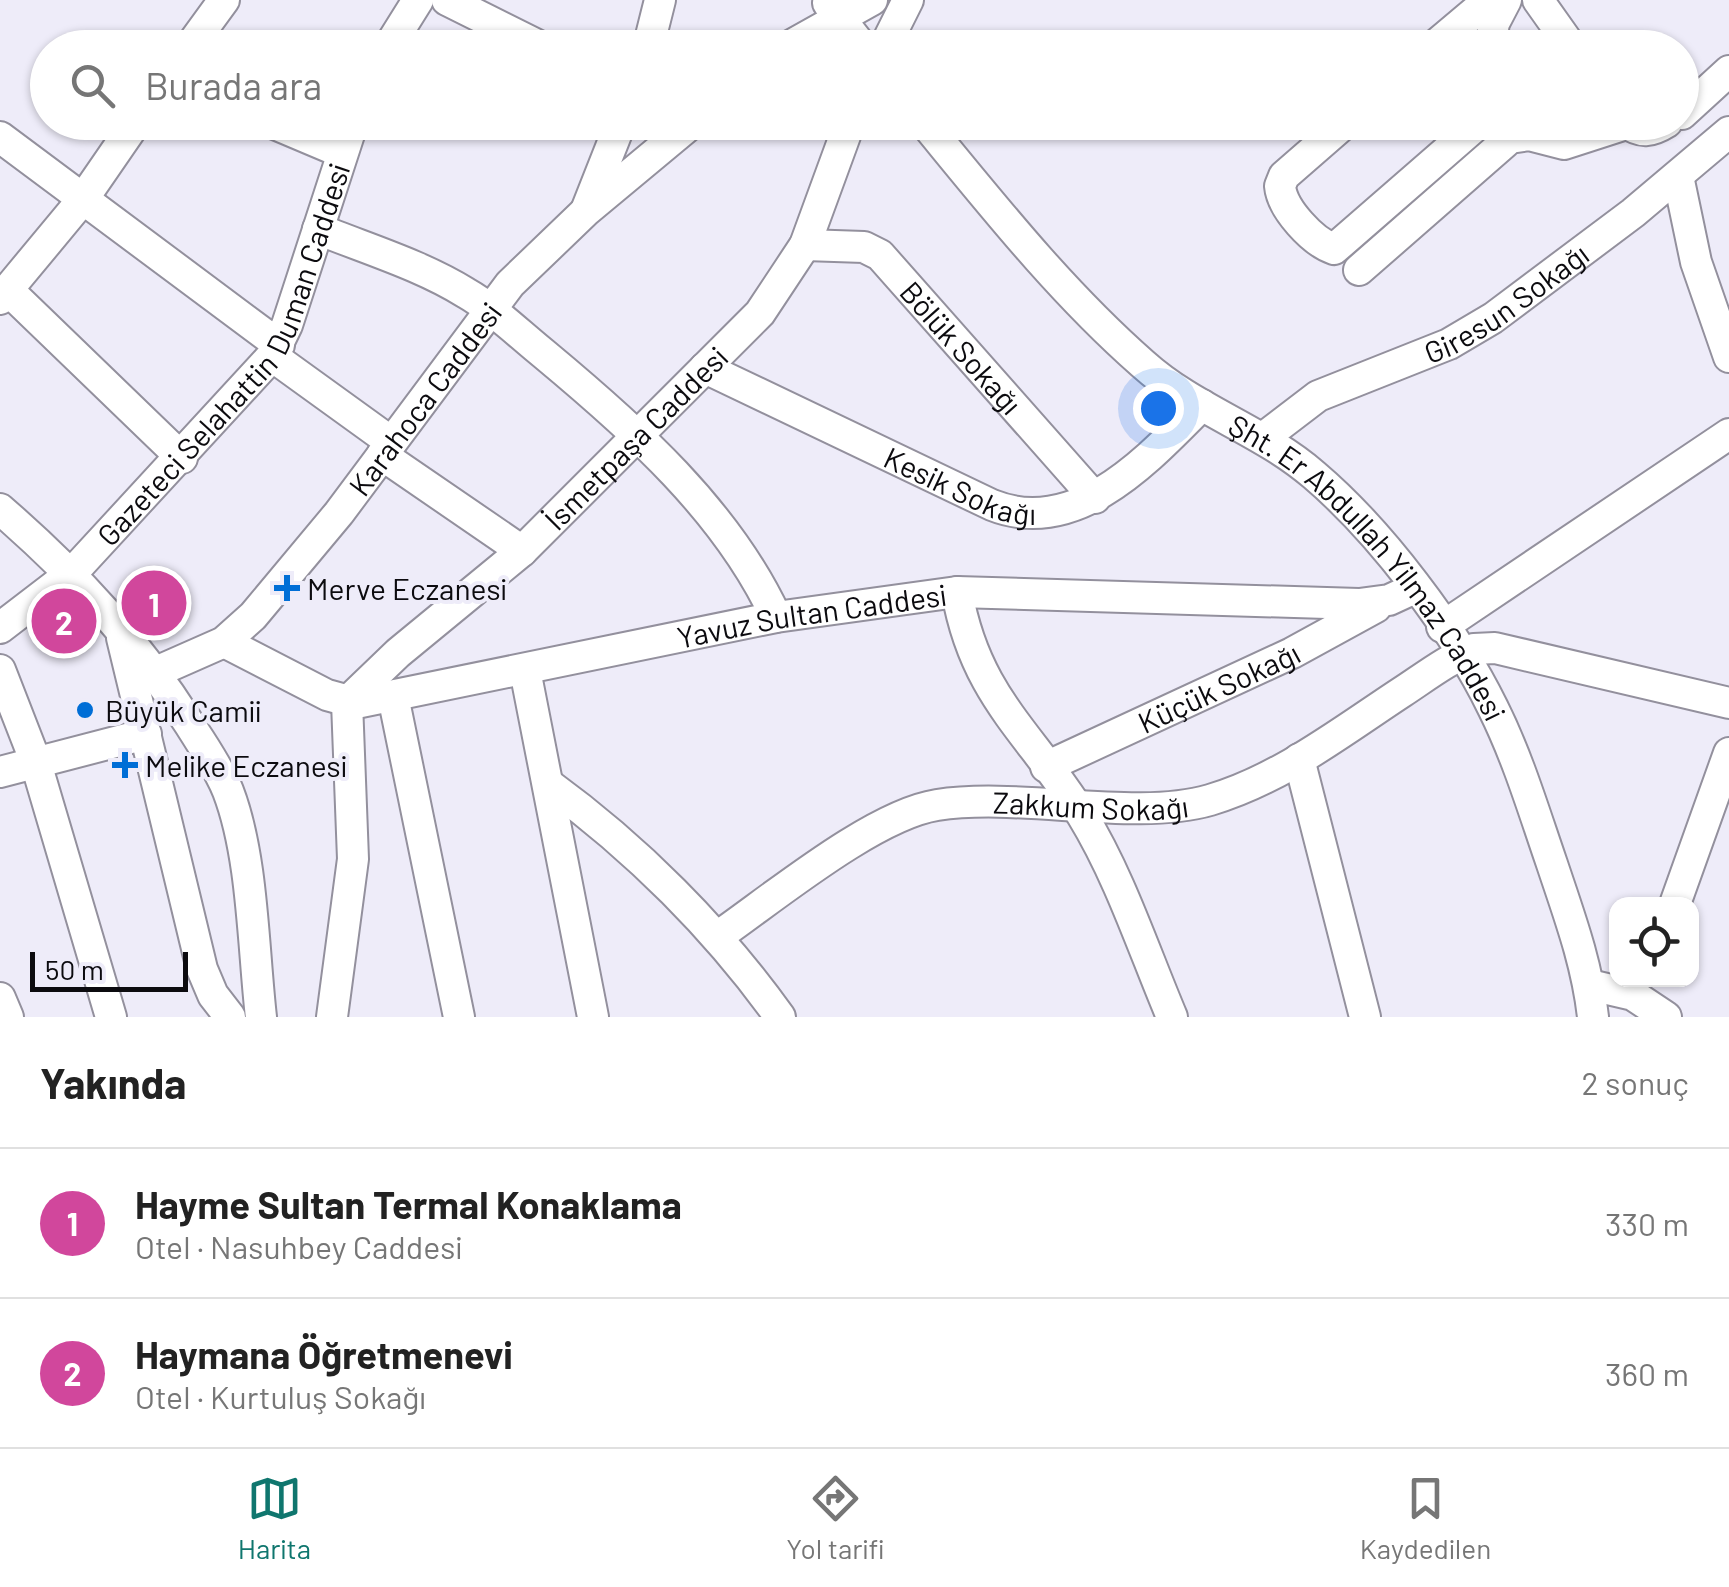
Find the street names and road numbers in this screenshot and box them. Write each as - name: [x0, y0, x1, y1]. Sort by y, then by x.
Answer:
- street label: Gazeteci Selahattin Duman Caddesi: [89, 159, 356, 553]
- street label: Giresun Sokağı: [1419, 235, 1595, 370]
- street label: Bölük Sokağı: [893, 273, 1030, 421]
- street label: Karahoca Caddesi: [341, 295, 508, 502]
- street label: İsmetpaşa Caddesi: [536, 339, 734, 537]
- street label: Şht. Er Abdullah Yilmaz Caddesi: [1223, 406, 1514, 726]
- street label: Kesik Sokağı: [879, 438, 1036, 531]
- street label: Yavuz Sultan Caddesi: [674, 576, 948, 655]
- street label: Küçük Sokağı: [1132, 634, 1306, 740]
- street label: Zakkum Sokağı: [992, 784, 1190, 826]

